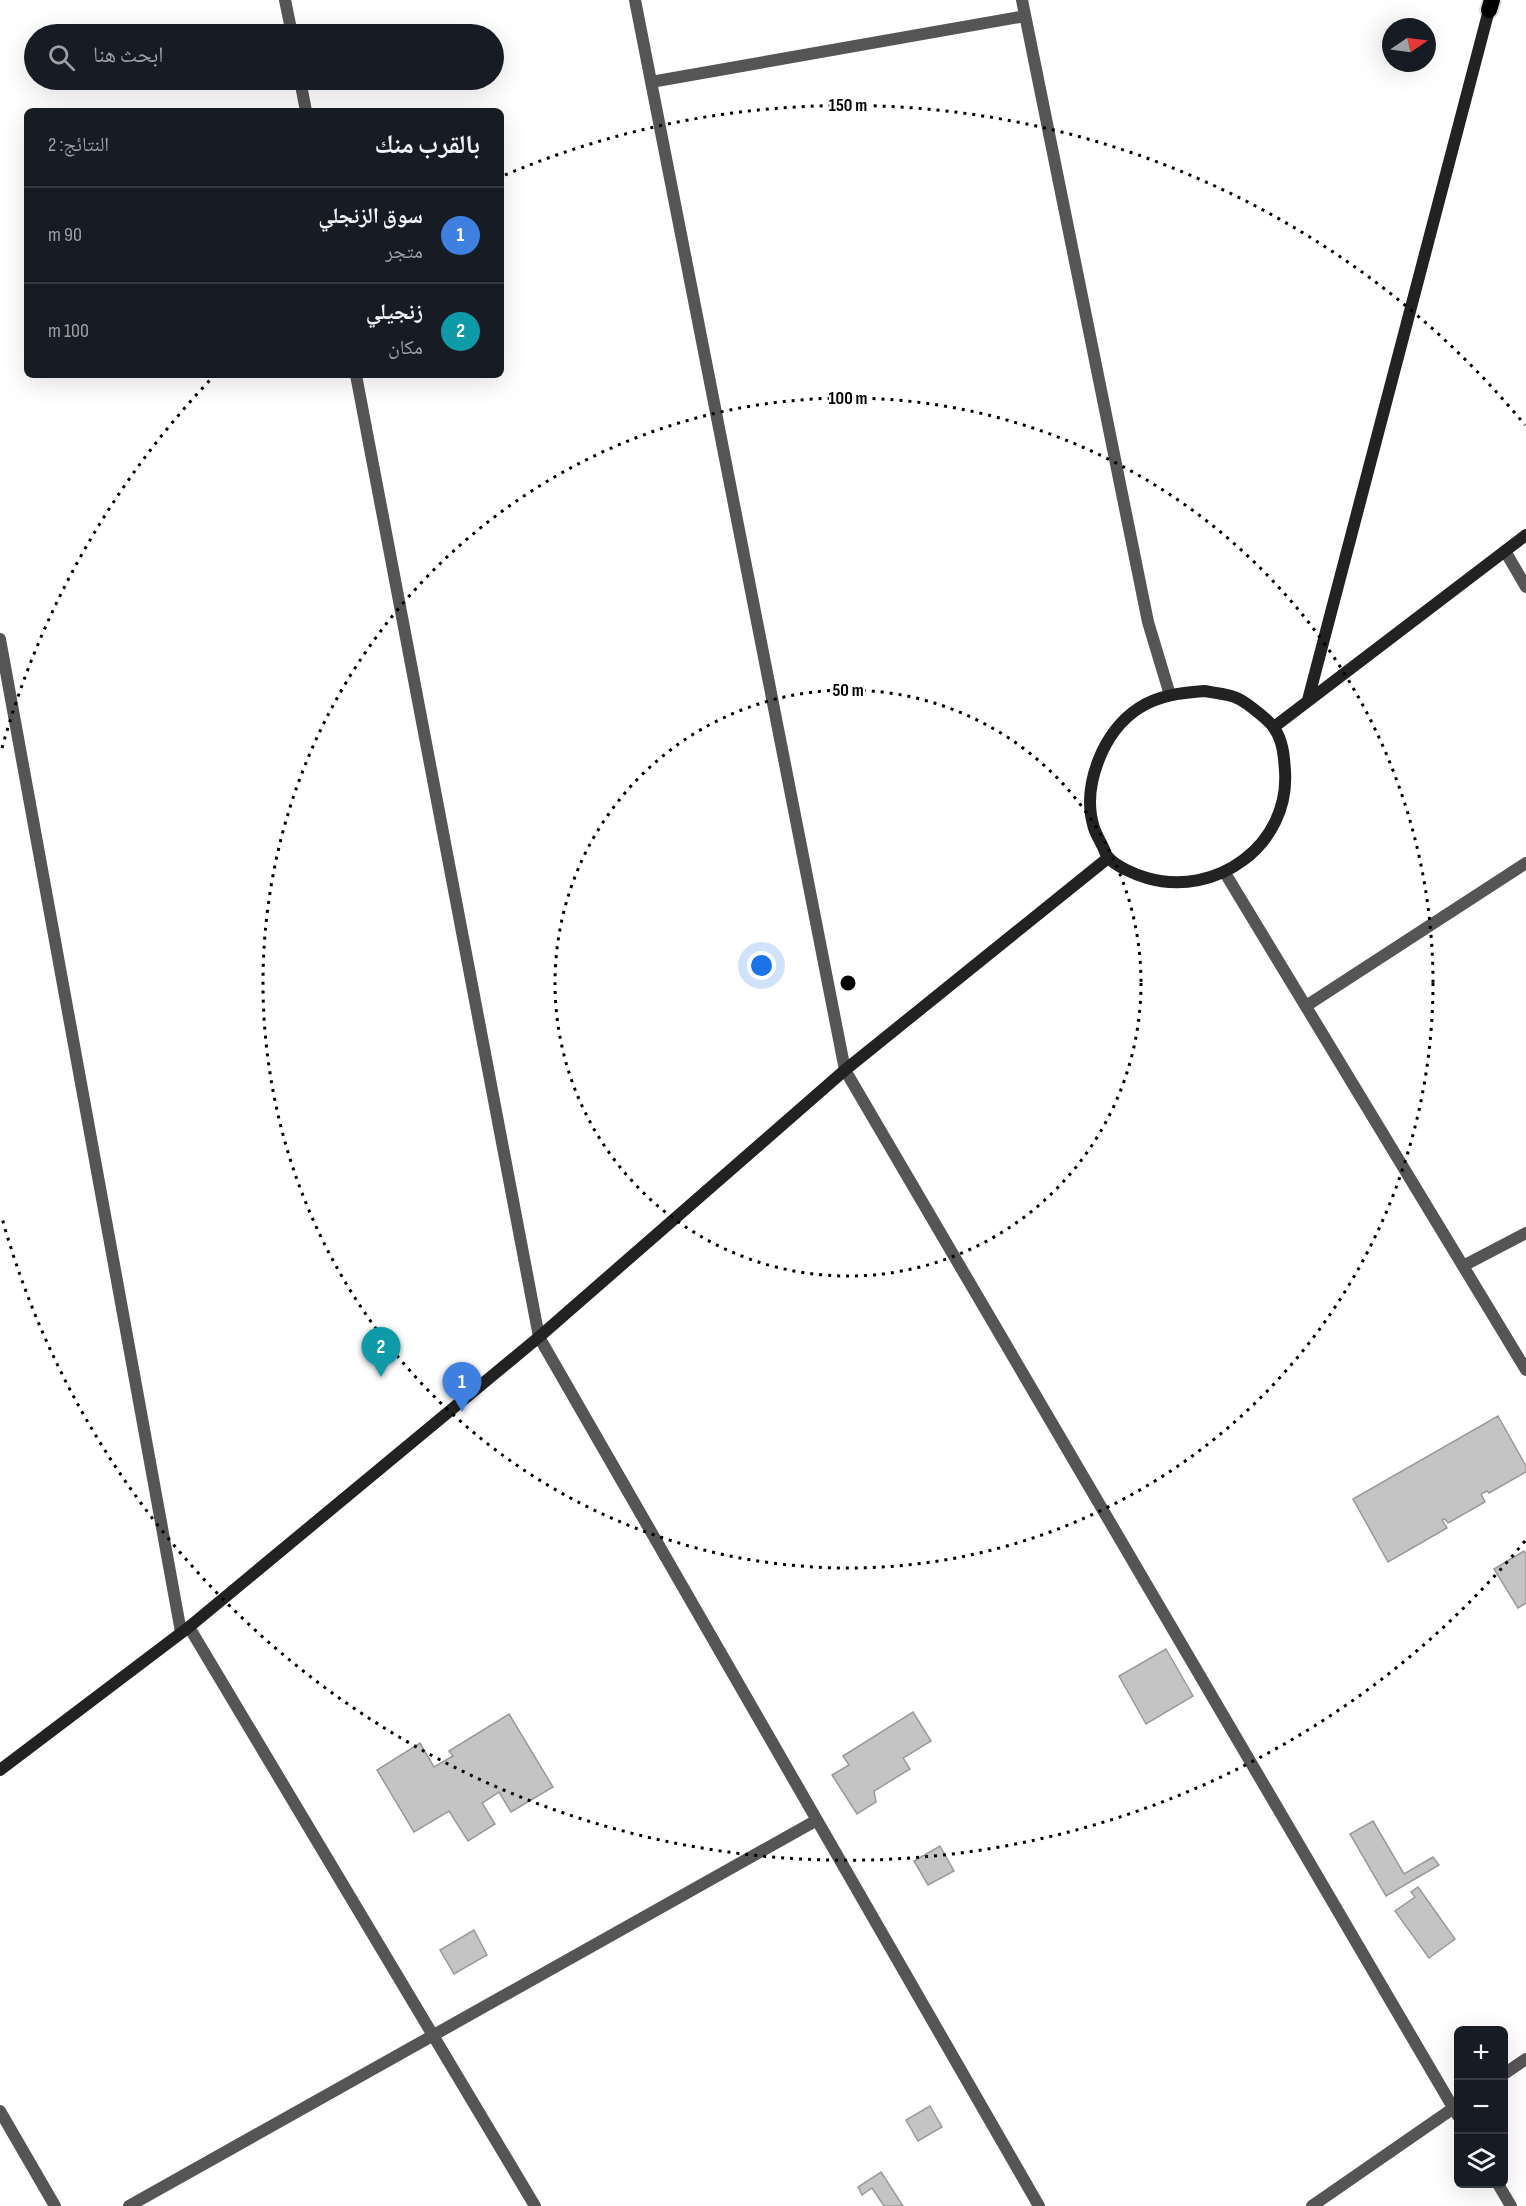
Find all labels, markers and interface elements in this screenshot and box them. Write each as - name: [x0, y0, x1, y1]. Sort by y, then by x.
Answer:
- north arrow: [1382, 18, 1436, 72]
- search box: [24, 24, 504, 90]
- icon: search: [45, 41, 78, 74]
- text: ابحث هنا: [93, 42, 164, 69]
- text: 150 m: [829, 95, 867, 116]
- text: بالقرب منك: [374, 130, 480, 161]
- text: النتائج: 2: [48, 133, 109, 157]
- text: سوق الزنجلي: [318, 203, 423, 230]
- text: 90 m: [48, 223, 82, 247]
- text: 1: [457, 223, 464, 247]
- text: متجر: [385, 240, 423, 264]
- text: زنجيلي: [366, 299, 423, 326]
- text: 100 m: [48, 319, 89, 343]
- text: 2: [456, 319, 465, 343]
- text: مكان: [388, 336, 423, 360]
- text: 100 m: [829, 388, 868, 409]
- text: 50 m: [832, 680, 864, 701]
- your location: [747, 951, 776, 980]
- centre of rings: [838, 973, 858, 993]
- pin: 2: [362, 1328, 400, 1377]
- pin: 1: [442, 1362, 482, 1412]
- map controls: [1454, 2026, 1508, 2188]
- button: +: [1454, 2026, 1508, 2080]
- button: −: [1454, 2080, 1508, 2134]
- button: layers: [1454, 2134, 1508, 2188]

